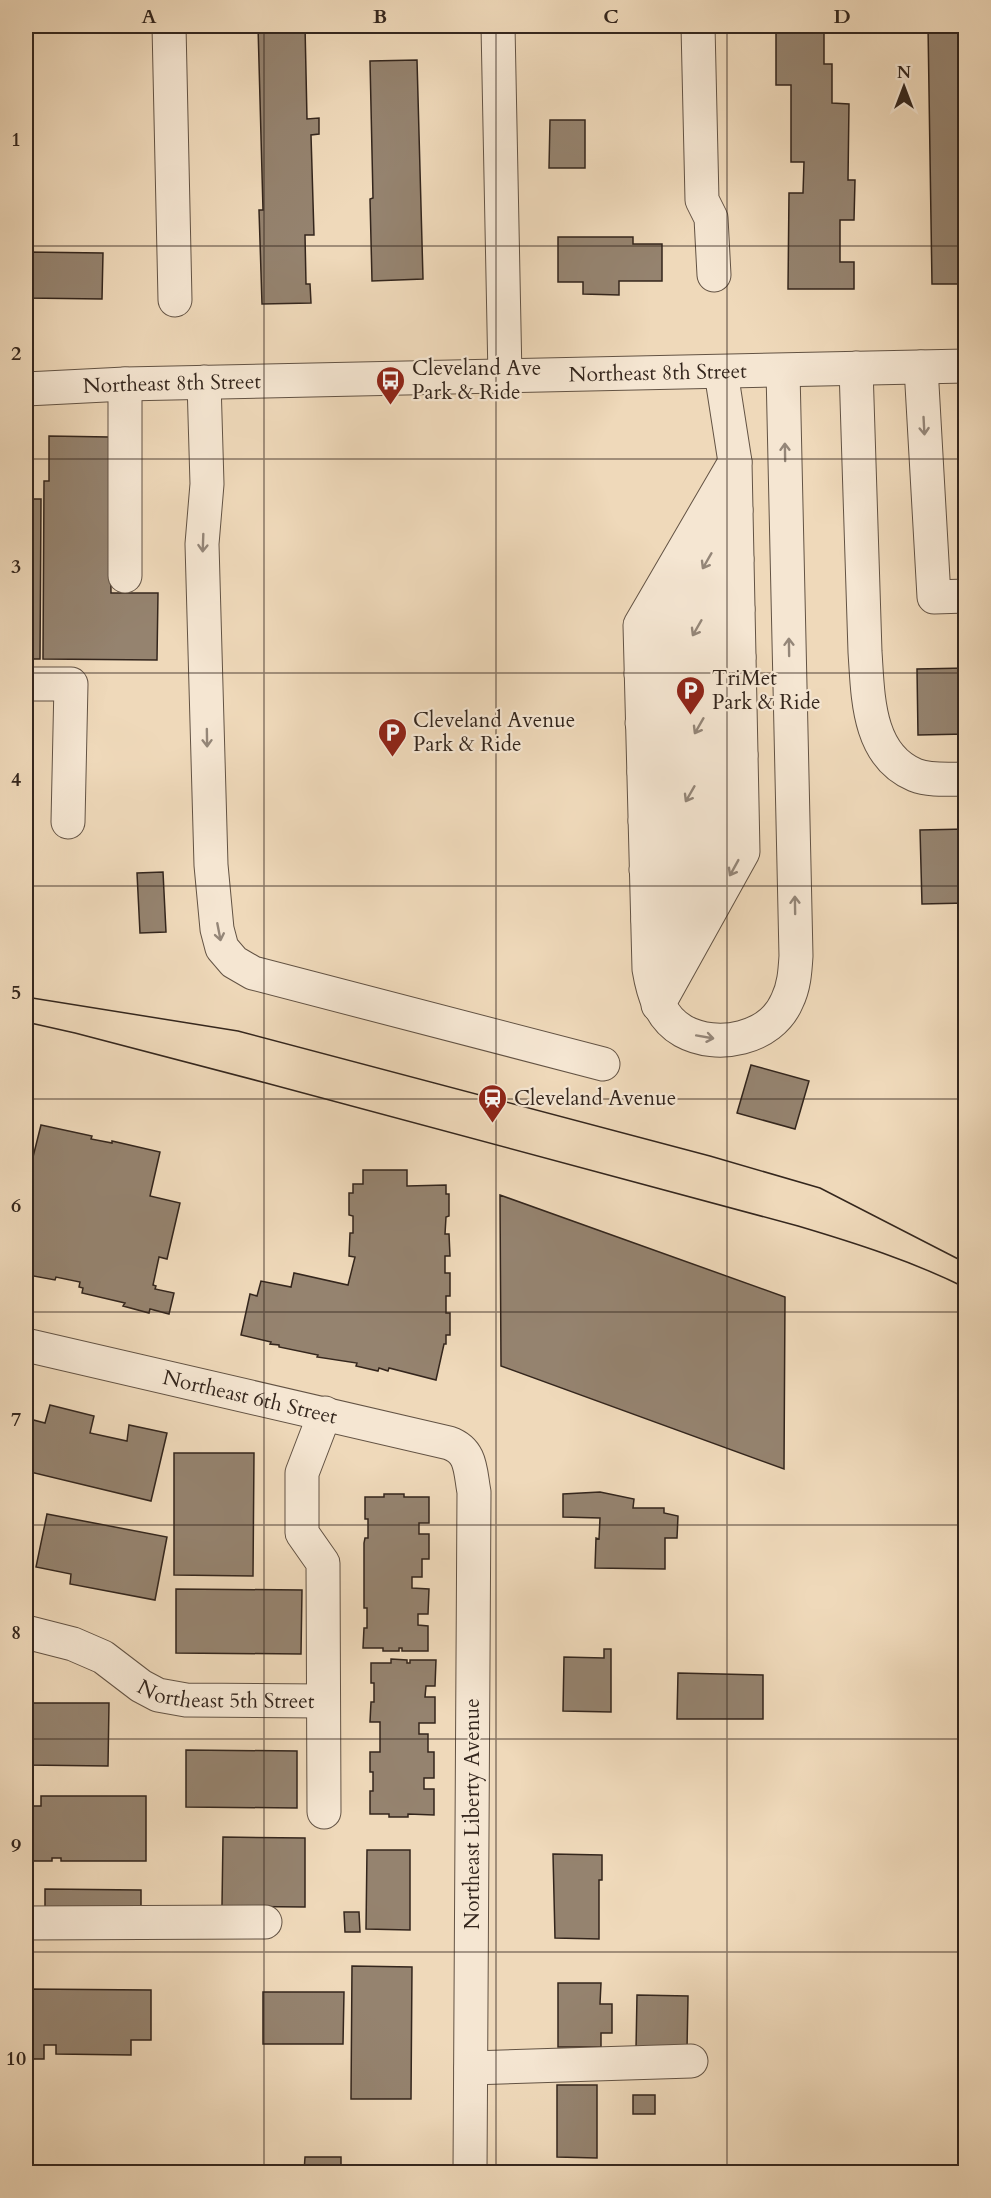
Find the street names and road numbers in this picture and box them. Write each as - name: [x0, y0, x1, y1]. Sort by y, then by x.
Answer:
- street label: Northeast 8th Street: [568, 357, 748, 390]
- street label: Northeast 8th Street: [82, 367, 262, 401]
- street label: Northeast 6th Street: [160, 1363, 340, 1432]
- street label: Northeast 5th Street: [132, 1673, 315, 1716]
- street label: Northeast Liberty Avenue: [458, 1698, 487, 1930]

